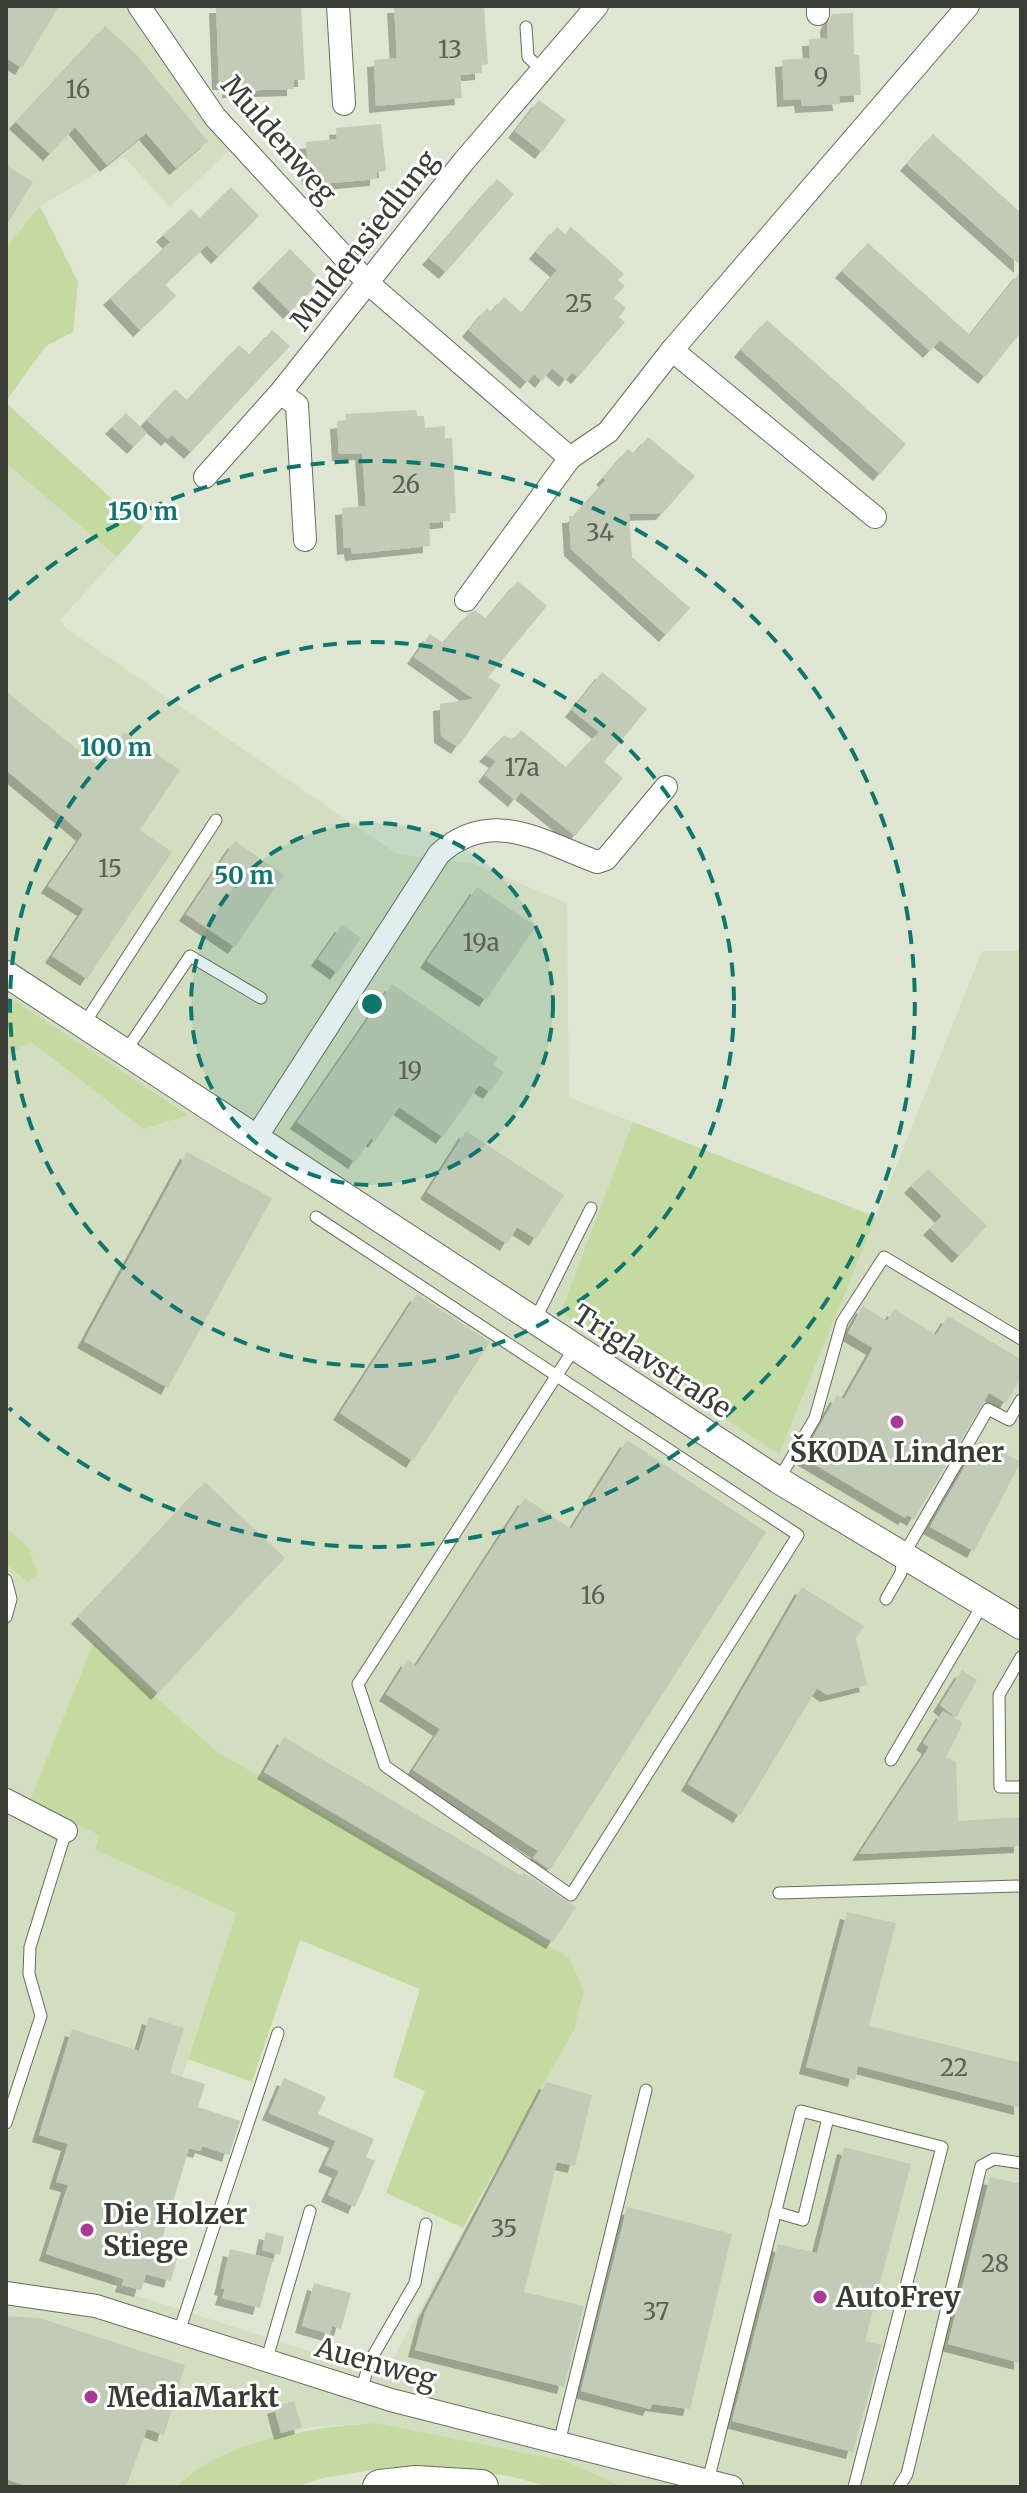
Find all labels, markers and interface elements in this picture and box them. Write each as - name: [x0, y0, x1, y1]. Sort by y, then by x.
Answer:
- house number: 13: [438, 34, 462, 65]
- house number: 9: [814, 61, 828, 92]
- street label: Muldenweg: [214, 68, 344, 210]
- house number: 16: [66, 74, 90, 105]
- street label: Muldensiedlung: [282, 143, 446, 337]
- house number: 25: [565, 288, 593, 319]
- house number: 26: [392, 469, 420, 500]
- text: 150 m: [108, 496, 178, 527]
- house number: 34: [586, 517, 614, 548]
- text: 100 m: [80, 732, 152, 763]
- house number: 17a: [504, 752, 540, 783]
- house number: 15: [98, 853, 122, 884]
- text: 50 m: [214, 860, 274, 891]
- house number: 19a: [462, 927, 500, 958]
- centre of rings: [358, 990, 386, 1018]
- house number: 19: [398, 1055, 422, 1086]
- street label: Triglavstraße: [566, 1296, 738, 1426]
- marker: ŠKODA Lindner: [888, 1413, 906, 1431]
- place label: ŠKODA Lindner: [790, 1434, 1004, 1470]
- house number: 16: [581, 1580, 605, 1611]
- house number: 22: [940, 2052, 968, 2083]
- place label: Die Holzer Stiege: [103, 2196, 247, 2264]
- house number: 35: [491, 2213, 517, 2244]
- marker: Die Holzer Stiege: [78, 2221, 96, 2239]
- house number: 28: [981, 2248, 1009, 2279]
- place label: AutoFrey: [835, 2279, 961, 2315]
- marker: AutoFrey: [811, 2288, 829, 2306]
- house number: 37: [643, 2296, 669, 2327]
- street label: Auenweg: [310, 2328, 441, 2397]
- place label: MediaMarkt: [107, 2379, 279, 2415]
- marker: MediaMarkt: [82, 2388, 100, 2406]

